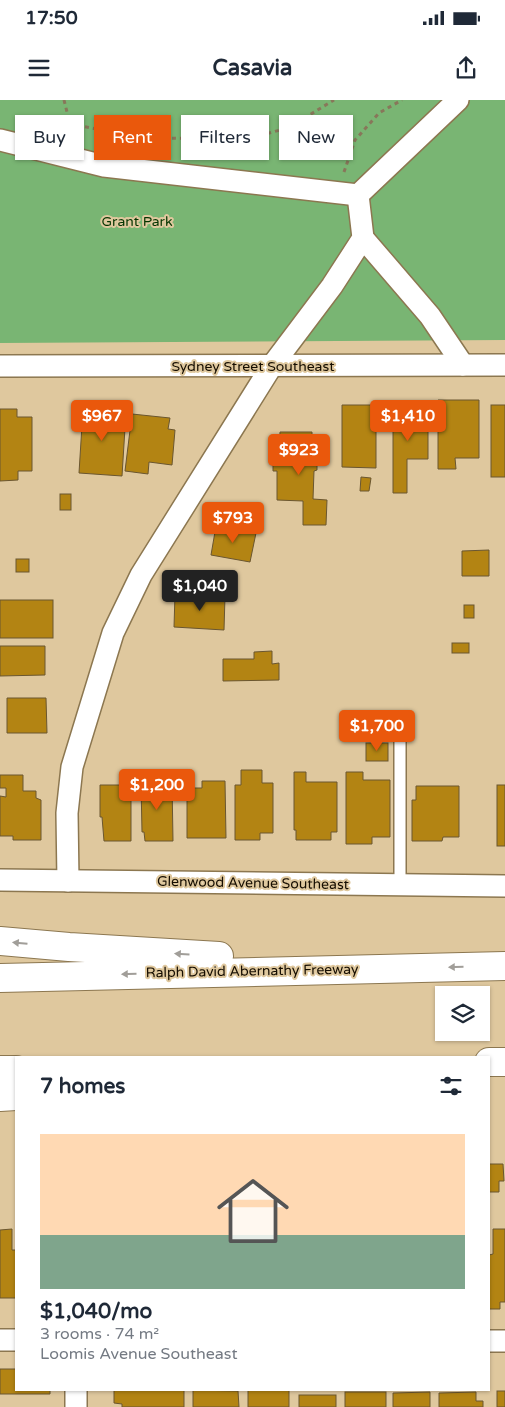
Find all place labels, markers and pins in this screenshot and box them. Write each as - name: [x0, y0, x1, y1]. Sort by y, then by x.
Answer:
- pin: $967: [72, 400, 132, 442]
- pin: $1,410: [367, 400, 449, 442]
- pin: $923: [269, 434, 329, 476]
- pin: $793: [203, 502, 263, 544]
- pin: $1,040: [159, 570, 241, 612]
- pin: $1,700: [336, 710, 418, 752]
- pin: $1,200: [116, 768, 198, 811]

